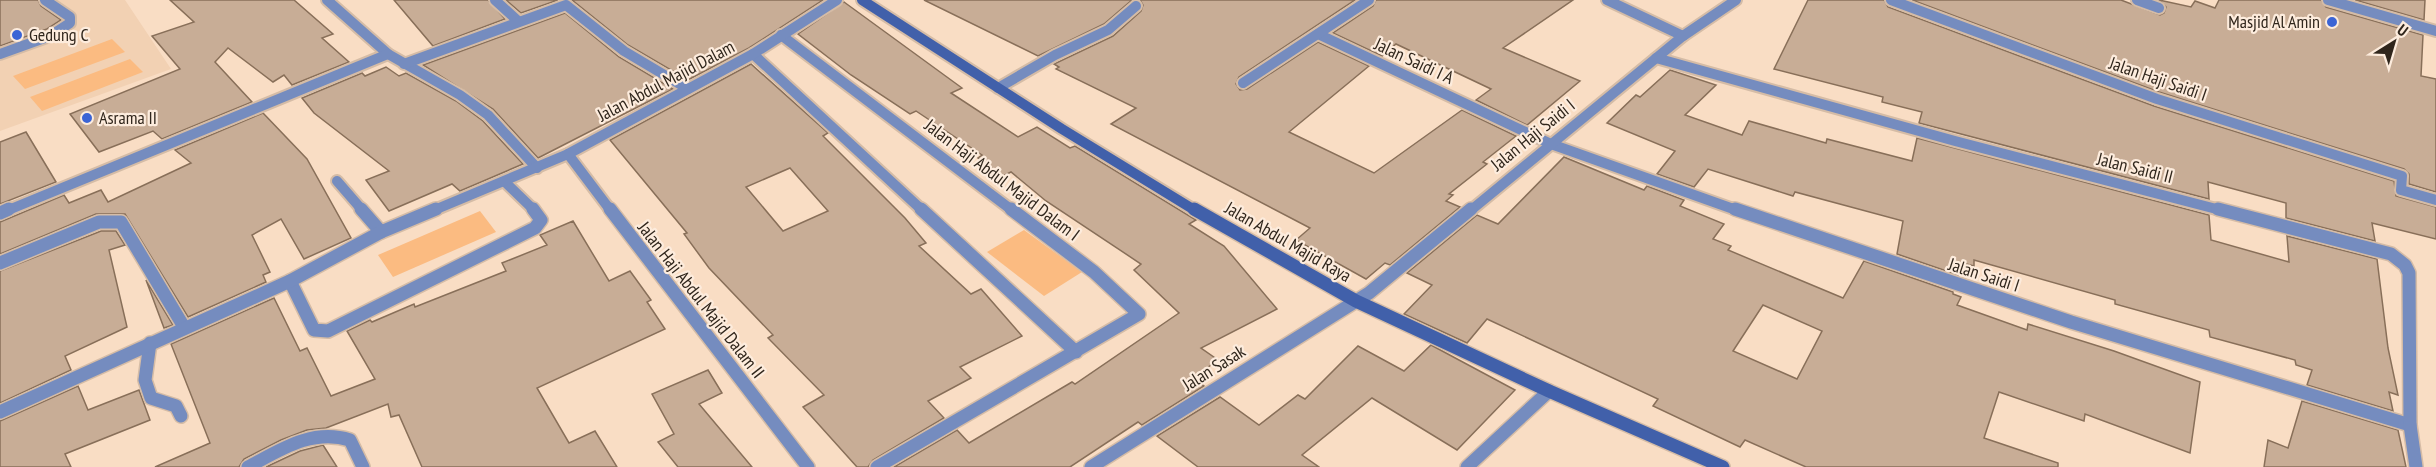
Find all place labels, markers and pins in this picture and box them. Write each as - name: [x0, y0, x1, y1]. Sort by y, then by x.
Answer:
- place label: Masjid Al Amin: [2228, 10, 2320, 33]
- marker: Masjid Al Amin: [2325, 15, 2339, 29]
- place label: Gedung C: [29, 23, 89, 46]
- marker: Gedung C: [10, 28, 24, 42]
- place label: Asrama II: [99, 106, 157, 129]
- marker: Asrama II: [80, 111, 94, 125]

